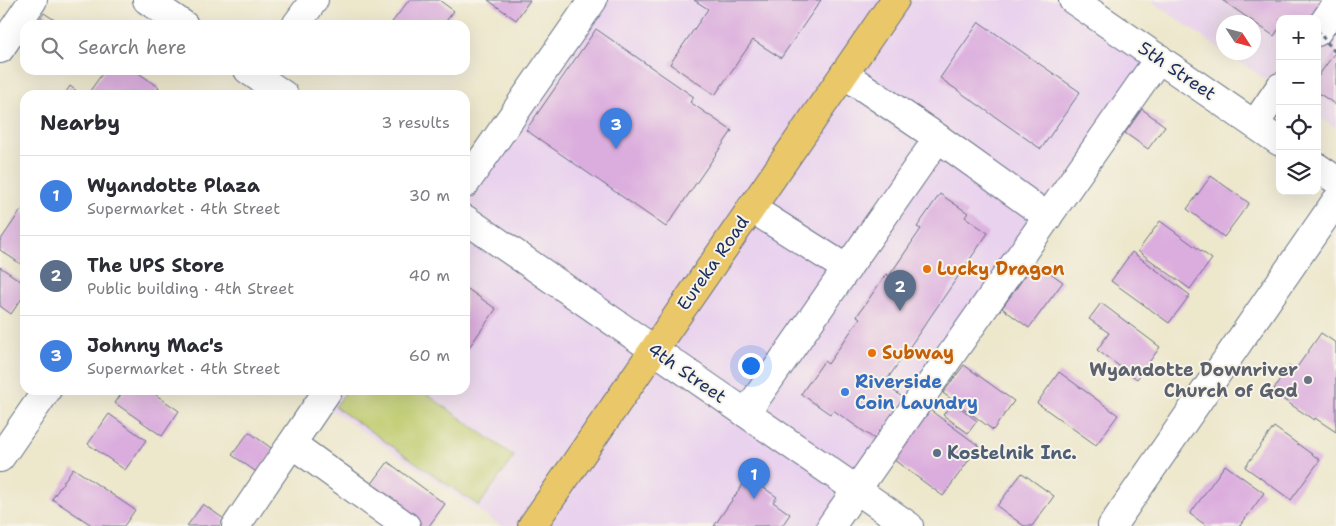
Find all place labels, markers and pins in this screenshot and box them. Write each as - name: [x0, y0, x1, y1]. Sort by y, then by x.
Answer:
- pin: 3: [600, 108, 632, 149]
- place label: Lucky Dragon: [937, 257, 1064, 281]
- marker: Lucky Dragon: [921, 263, 933, 275]
- pin: 2: [884, 270, 916, 311]
- place label: Subway: [882, 341, 954, 365]
- marker: Subway: [866, 347, 878, 359]
- place label: Wyandotte Downriver Church of God: [1089, 358, 1298, 403]
- place label: Riverside Coin Laundry: [855, 370, 978, 415]
- marker: Wyandotte Downriver Church of God: [1302, 374, 1314, 386]
- marker: Riverside Coin Laundry: [839, 386, 851, 398]
- place label: Kostelnik Inc.: [947, 441, 1077, 465]
- marker: Kostelnik Inc.: [931, 447, 943, 459]
- pin: 1: [738, 458, 770, 499]

